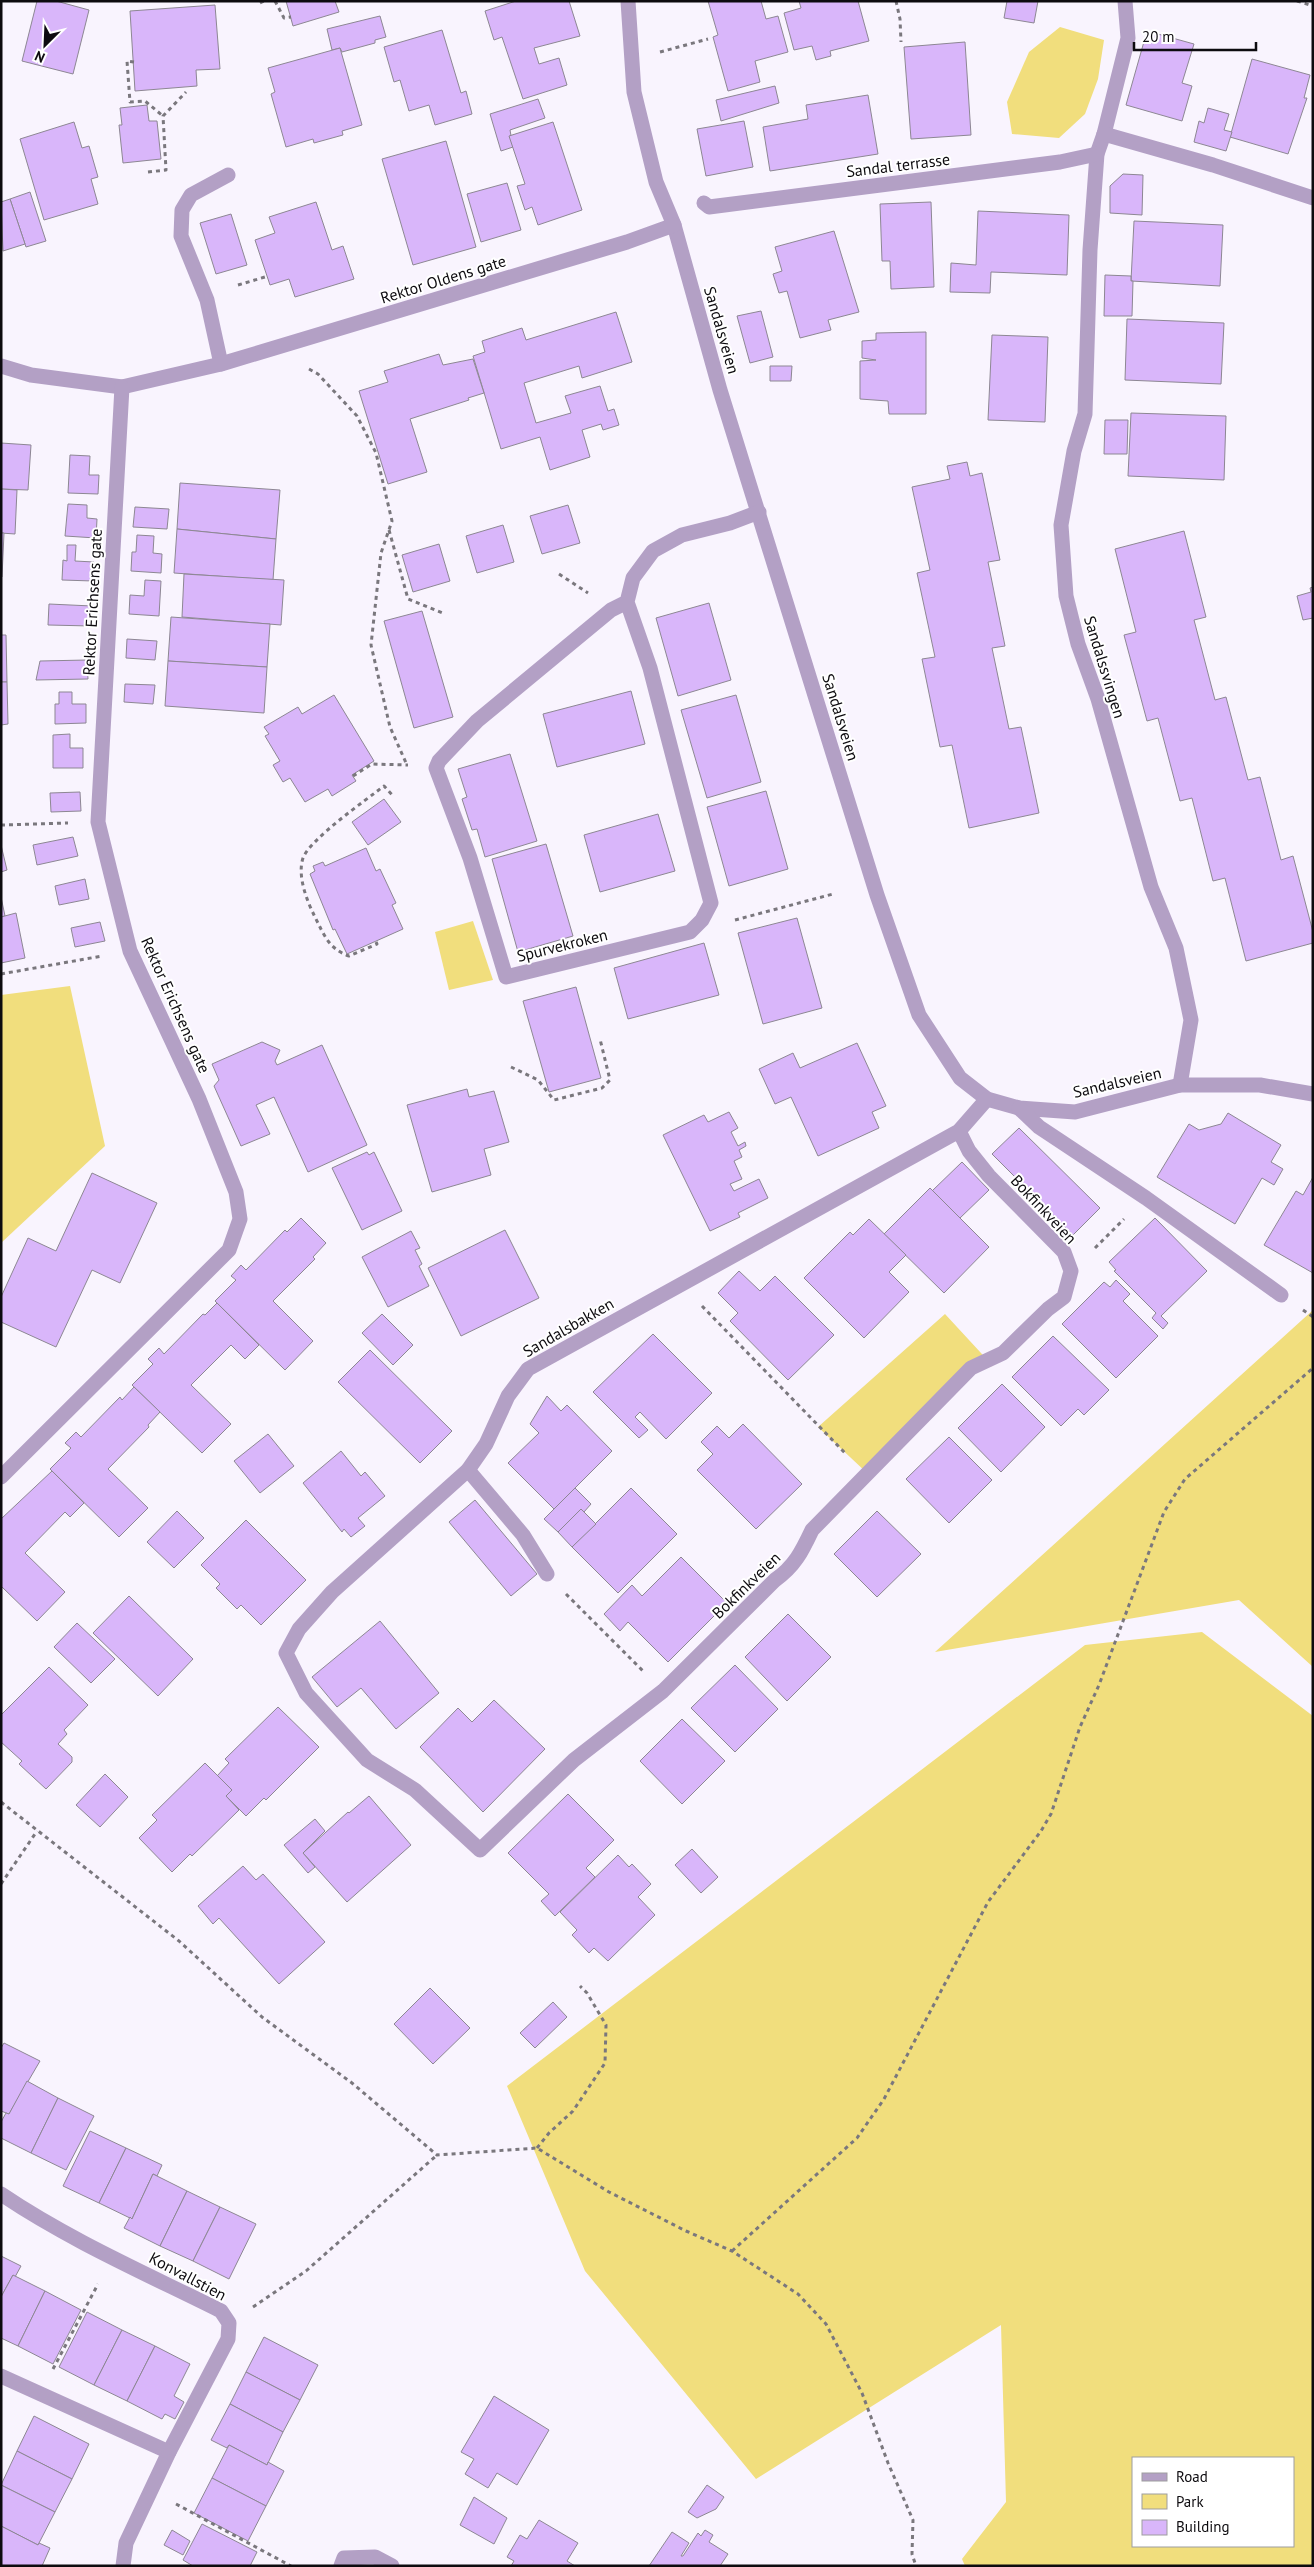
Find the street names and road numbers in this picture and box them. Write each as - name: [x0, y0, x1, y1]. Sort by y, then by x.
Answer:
- street label: Sandal terrasse: [845, 149, 951, 181]
- street label: Rektor Oldens gate: [378, 250, 508, 308]
- street label: Sandalsveien: [700, 284, 744, 376]
- street label: Rektor Erichsens gate: [78, 528, 106, 676]
- street label: Sandalssvingen: [1080, 613, 1130, 721]
- street label: Sandalsveien: [818, 671, 864, 763]
- street label: Spurvekroken: [514, 924, 610, 966]
- street label: Rektor Erichsens gate: [137, 934, 215, 1076]
- street label: Sandalsveien: [1071, 1062, 1163, 1102]
- street label: Bokfinkveien: [1007, 1170, 1081, 1248]
- street label: Sandalsbakken: [519, 1293, 617, 1361]
- street label: Bokfinkveien: [708, 1547, 784, 1623]
- street label: Konvallstien: [146, 2247, 230, 2305]

